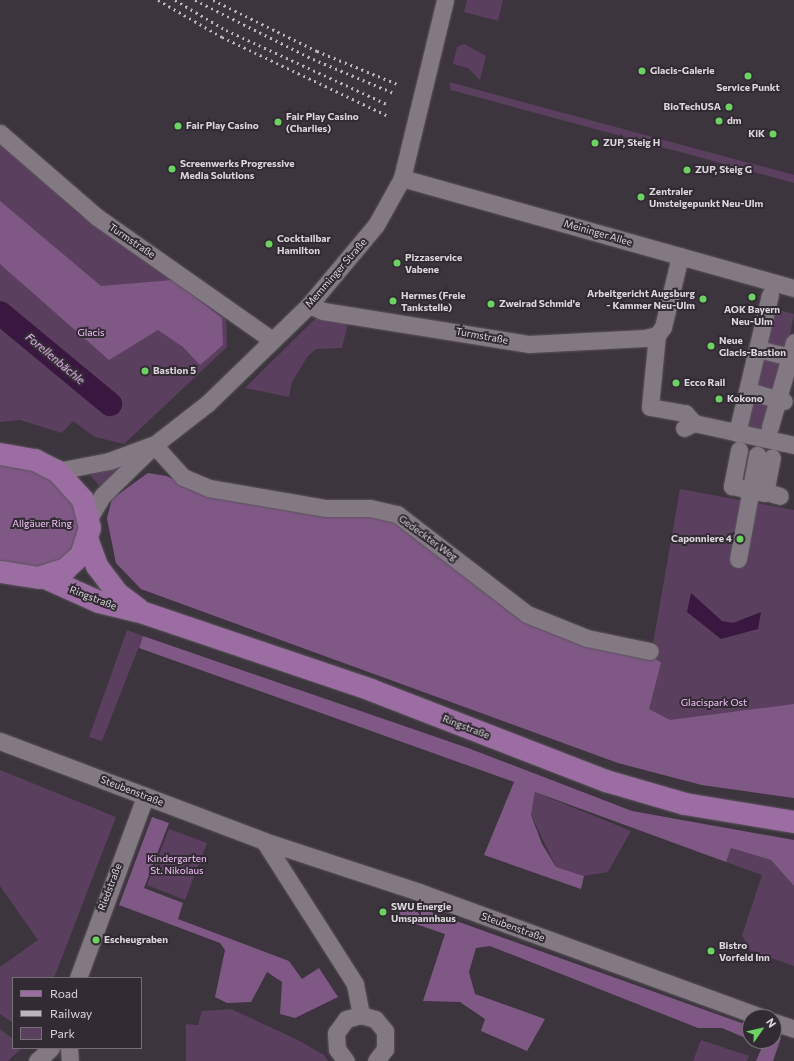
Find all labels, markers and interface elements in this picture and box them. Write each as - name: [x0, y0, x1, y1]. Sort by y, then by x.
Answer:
- place label: Glacis-Galerie: [650, 65, 715, 77]
- marker: Glacis-Galerie: [637, 66, 647, 76]
- marker: Service Punkt: [743, 71, 753, 81]
- place label: Service Punkt: [716, 82, 780, 94]
- place label: BioTechUSA: [664, 101, 721, 113]
- marker: BioTechUSA: [724, 102, 734, 112]
- place label: Fair Play Casino (Charlies): [286, 110, 359, 134]
- place label: dm: [727, 115, 742, 127]
- marker: dm: [714, 116, 724, 126]
- marker: Fair Play Casino (Charlies): [273, 117, 283, 127]
- place label: Fair Play Casino: [186, 120, 259, 132]
- marker: Fair Play Casino: [173, 121, 183, 131]
- place label: KiK: [748, 128, 765, 140]
- marker: KiK: [768, 129, 778, 139]
- place label: ZUP, Steig H: [603, 137, 660, 149]
- marker: ZUP, Steig H: [590, 138, 600, 148]
- place label: Screenwerks Progressive Media Solutions: [180, 157, 295, 180]
- marker: Screenwerks Progressive Media Solutions: [167, 164, 177, 174]
- place label: ZUP, Steig G: [695, 164, 752, 176]
- marker: ZUP, Steig G: [682, 165, 692, 175]
- place label: Zentraler Umsteigepunkt Neu-Ulm: [649, 185, 763, 208]
- marker: Zentraler Umsteigepunkt Neu-Ulm: [636, 192, 646, 202]
- street label: Meininger Allee: [562, 218, 634, 248]
- street label: Turmstraße: [107, 221, 157, 261]
- place label: Cocktailbar Hamilton: [277, 232, 331, 256]
- street label: Memminger Straße: [303, 236, 369, 310]
- marker: Cocktailbar Hamilton: [264, 239, 274, 249]
- place label: Pizzaservice Vabene: [405, 251, 462, 274]
- marker: Pizzaservice Vabene: [392, 258, 402, 268]
- place label: Arbeitgericht Augsburg - Kammer Neu-Ulm: [587, 287, 695, 310]
- place label: Hermes (Freie Tankstelle): [401, 289, 466, 312]
- marker: AOK Bayern Neu-Ulm: [747, 292, 757, 302]
- marker: Arbeitgericht Augsburg - Kammer Neu-Ulm: [698, 294, 708, 304]
- marker: Hermes (Freie Tankstelle): [388, 296, 398, 306]
- place label: Zweirad Schmid'e: [499, 298, 580, 310]
- marker: Zweirad Schmid'e: [486, 299, 496, 309]
- place label: AOK Bayern Neu-Ulm: [724, 303, 780, 326]
- street label: Turmstraße: [455, 325, 509, 347]
- park label: Glacis: [77, 327, 105, 339]
- water label: Forellenbächle: [23, 331, 87, 387]
- place label: Neue Glacis-Bastion: [719, 334, 786, 358]
- marker: Neue Glacis-Bastion: [706, 341, 716, 351]
- place label: Bastion 5: [153, 365, 196, 377]
- marker: Bastion 5: [140, 366, 150, 376]
- place label: Ecco Rail: [684, 377, 725, 389]
- marker: Ecco Rail: [671, 378, 681, 388]
- place label: Kokono: [727, 393, 763, 405]
- marker: Kokono: [714, 394, 724, 404]
- street label: Gedeckter Weg: [396, 513, 460, 563]
- park label: Allgäuer Ring: [12, 518, 72, 530]
- place label: Caponniere 4: [671, 533, 732, 545]
- marker: Caponniere 4: [735, 534, 745, 544]
- street label: Ringstraße: [68, 584, 118, 612]
- park label: Glacispark Ost: [681, 697, 747, 709]
- street label: Ringstraße: [441, 713, 491, 741]
- street label: Steubenstraße: [99, 773, 165, 809]
- park label: Kindergarten St. Nikolaus: [147, 852, 207, 876]
- street label: Riedstraße: [96, 862, 124, 912]
- place label: SWU Energie Umspannhaus: [391, 900, 456, 924]
- marker: SWU Energie Umspannhaus: [378, 907, 388, 917]
- street label: Steubenstraße: [480, 910, 546, 944]
- place label: Escheugraben: [104, 934, 168, 946]
- marker: Escheugraben: [91, 935, 101, 945]
- place label: Bistro Vorfeld Inn: [719, 939, 770, 962]
- marker: Bistro Vorfeld Inn: [706, 946, 716, 956]
- legend: [12, 977, 142, 1049]
- text: Road: [50, 986, 78, 1000]
- text: Railway: [50, 1006, 92, 1020]
- north arrow: [742, 1009, 782, 1049]
- text: N: [764, 1016, 779, 1030]
- text: Park: [50, 1026, 75, 1040]

